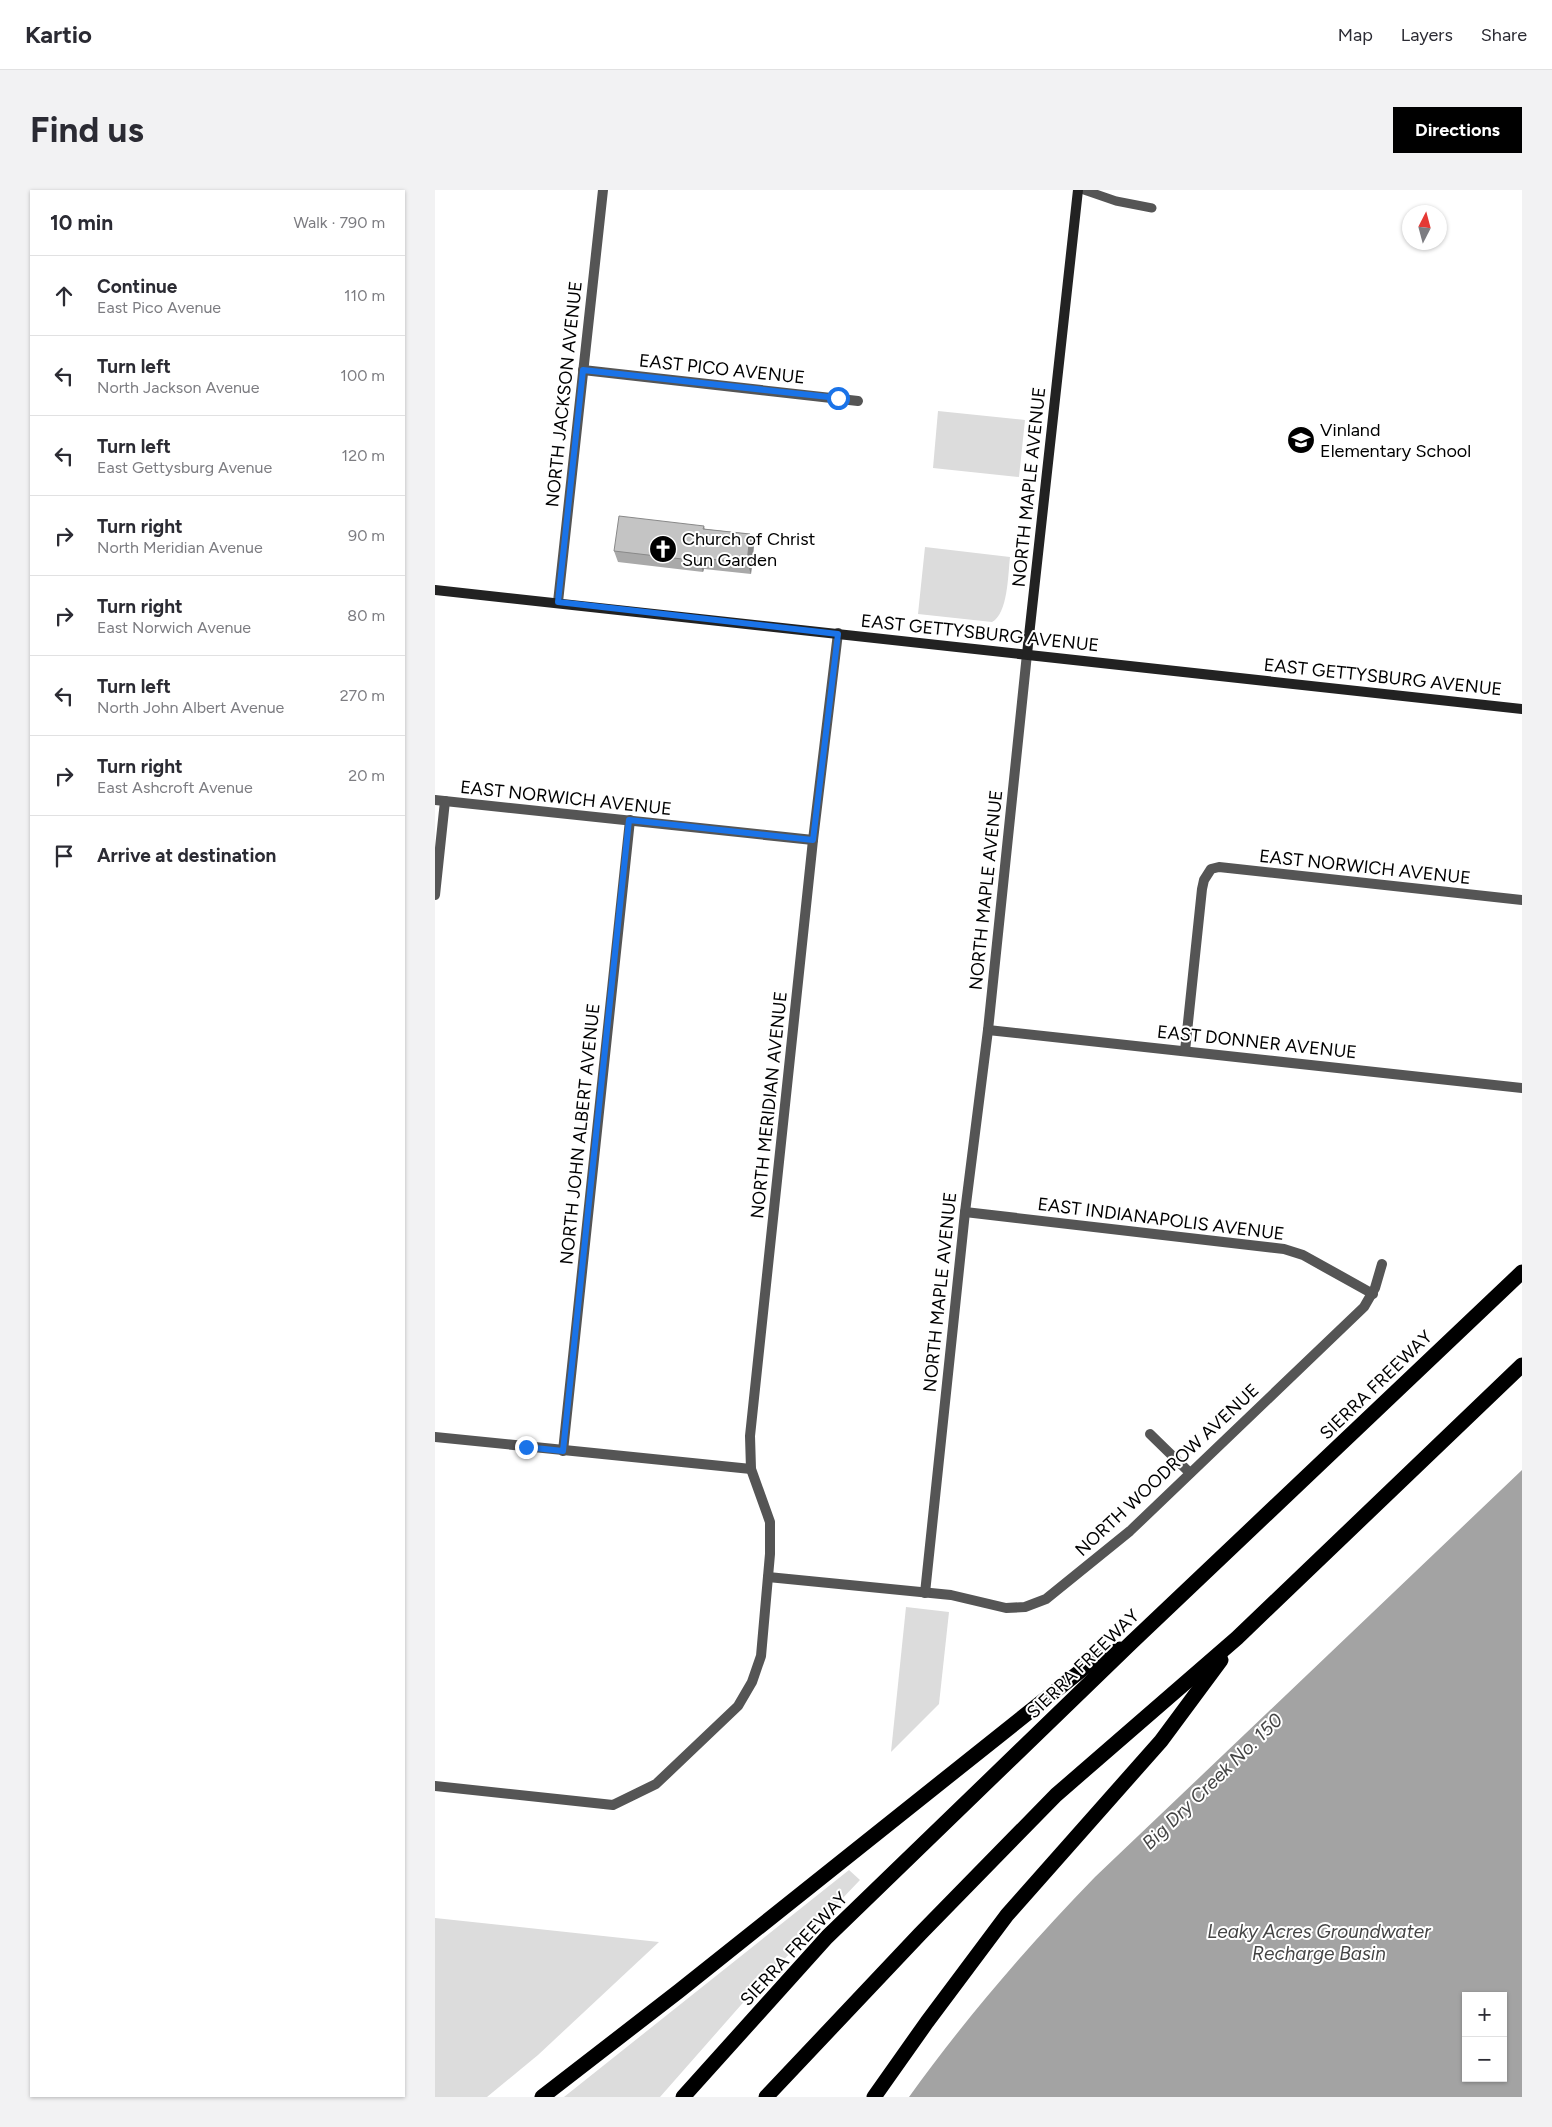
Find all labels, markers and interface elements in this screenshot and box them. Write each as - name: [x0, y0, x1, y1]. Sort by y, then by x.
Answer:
- text: Kartio: [25, 20, 92, 49]
- text: Map: [1338, 24, 1373, 46]
- text: Layers: [1401, 24, 1453, 46]
- text: Share: [1481, 24, 1527, 46]
- button: Directions: [1393, 107, 1522, 153]
- text: Find us: [30, 109, 144, 151]
- north arrow: [1402, 205, 1447, 250]
- text: 10 min: [50, 210, 113, 235]
- text: Walk · 790 m: [293, 213, 385, 232]
- text: Continue: [97, 275, 177, 298]
- street label: NORTH JACKSON AVENUE: [541, 280, 587, 508]
- icon: ahead: [50, 282, 78, 310]
- text: 110 m: [344, 286, 385, 305]
- text: East Pico Avenue: [97, 298, 221, 317]
- street label: EAST PICO AVENUE: [638, 349, 806, 389]
- text: Turn left: [97, 355, 171, 378]
- icon: left: [50, 362, 78, 390]
- text: 100 m: [340, 366, 385, 385]
- text: North Jackson Avenue: [97, 378, 260, 397]
- street label: NORTH MAPLE AVENUE: [1008, 386, 1050, 588]
- route start: [827, 387, 850, 410]
- place label: Vinland Elementary School: [1320, 419, 1471, 462]
- school or university icon: Vinland Elementary School: [1286, 425, 1316, 455]
- text: Turn left: [97, 435, 171, 458]
- icon: left: [50, 442, 78, 470]
- text: 120 m: [342, 446, 385, 465]
- text: East Gettysburg Avenue: [97, 458, 272, 477]
- text: Turn right: [97, 515, 183, 538]
- icon: right: [50, 522, 78, 550]
- text: 90 m: [348, 526, 385, 545]
- place label: Church of Christ Sun Garden: [682, 528, 816, 571]
- church icon: Church of Christ Sun Garden: [648, 534, 678, 564]
- text: North Meridian Avenue: [97, 538, 263, 557]
- text: Turn right: [97, 595, 183, 618]
- icon: right: [50, 602, 78, 630]
- text: 80 m: [347, 606, 385, 625]
- street label: EAST GETTYSBURG AVENUE: [860, 610, 1100, 656]
- text: East Norwich Avenue: [97, 618, 251, 637]
- street label: EAST GETTYSBURG AVENUE: [1263, 654, 1503, 700]
- text: Turn left: [97, 675, 171, 698]
- icon: left: [50, 682, 78, 710]
- text: 270 m: [340, 686, 385, 705]
- text: North John Albert Avenue: [97, 698, 284, 717]
- text: Turn right: [97, 755, 183, 778]
- icon: right: [50, 762, 78, 790]
- text: 20 m: [348, 766, 385, 785]
- street label: EAST NORWICH AVENUE: [459, 776, 673, 820]
- text: East Ashcroft Avenue: [97, 778, 253, 797]
- street label: NORTH MAPLE AVENUE: [965, 789, 1007, 991]
- icon: arrive: [50, 842, 78, 870]
- text: Arrive at destination: [97, 844, 276, 867]
- street label: EAST NORWICH AVENUE: [1258, 845, 1472, 889]
- street label: NORTH MERIDIAN AVENUE: [746, 990, 792, 1220]
- street label: NORTH JOHN ALBERT AVENUE: [555, 1002, 605, 1266]
- street label: EAST DONNER AVENUE: [1156, 1021, 1358, 1063]
- street label: NORTH MAPLE AVENUE: [919, 1191, 961, 1393]
- street label: EAST INDIANAPOLIS AVENUE: [1036, 1193, 1286, 1245]
- street label: SIERRA FREEWAY: [1315, 1326, 1437, 1444]
- street label: NORTH WOODROW AVENUE: [1071, 1379, 1263, 1561]
- route end: [515, 1436, 538, 1459]
- street label: SIERRA FREEWAY: [1022, 1605, 1144, 1723]
- water label: Big Dry Creek No. 150: [1137, 1708, 1287, 1854]
- street label: SIERRA FREEWAY: [736, 1887, 852, 2011]
- water label: Leaky Acres Groundwater Recharge Basin: [1207, 1920, 1431, 1965]
- map controls: [1462, 1992, 1507, 2082]
- button: +: [1462, 1992, 1507, 2037]
- button: −: [1462, 2037, 1507, 2082]

